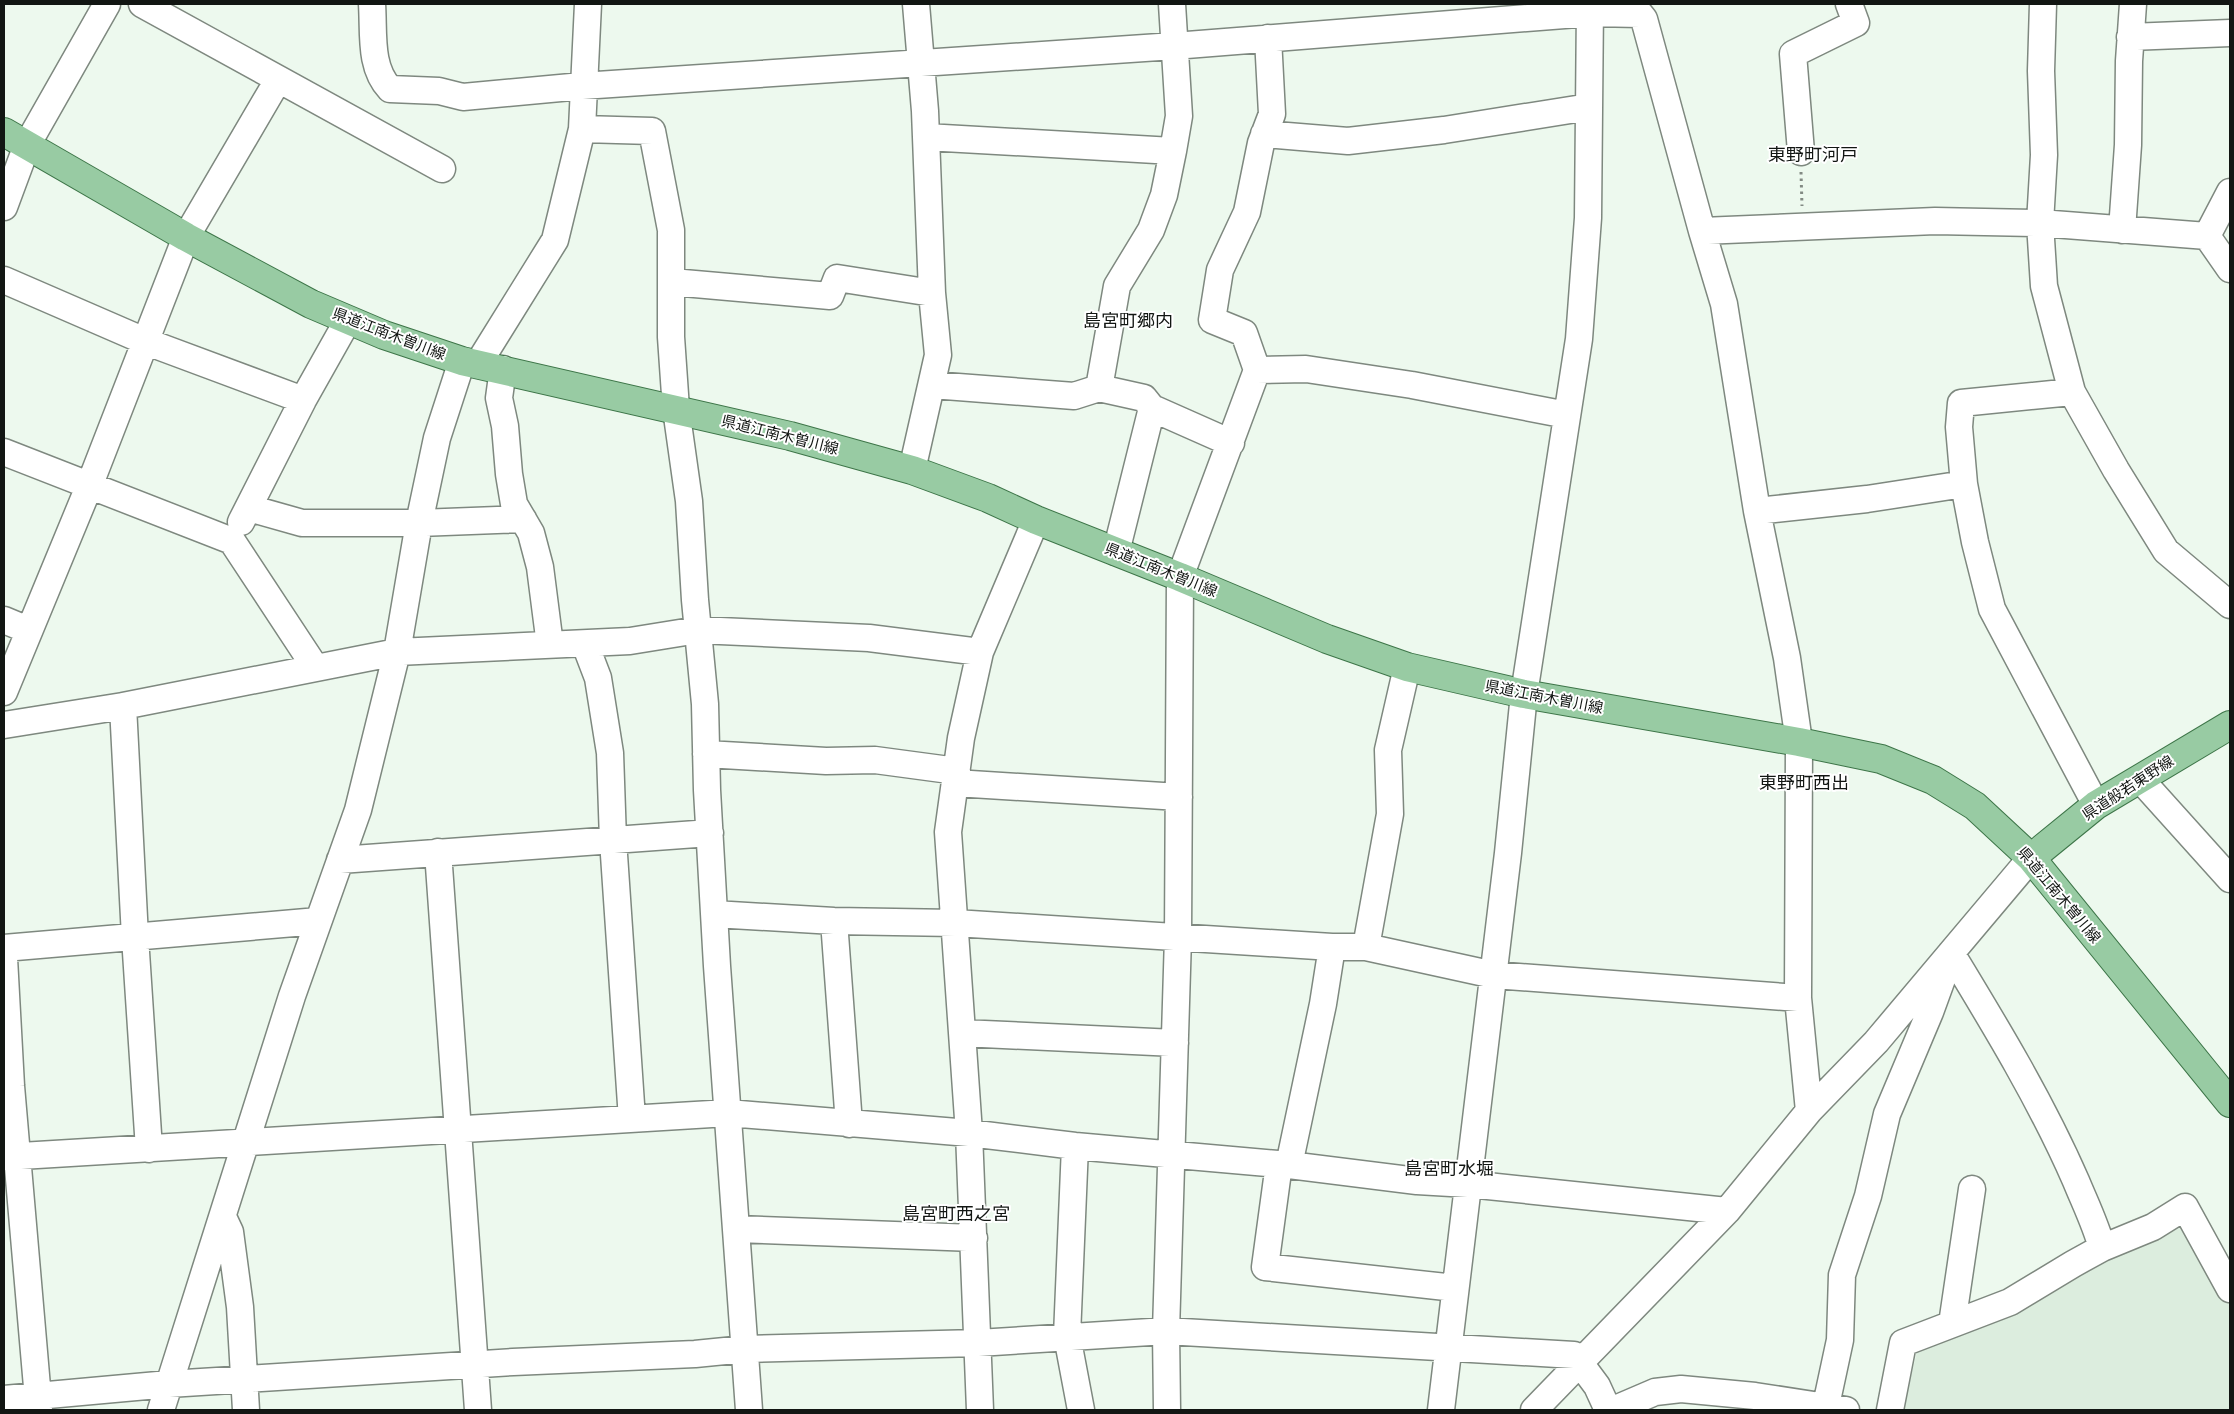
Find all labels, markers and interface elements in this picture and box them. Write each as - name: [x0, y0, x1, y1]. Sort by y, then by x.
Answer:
- district label: 東野町河戸: [1768, 144, 1858, 166]
- street label: 県道江南木曽川線: [330, 304, 448, 364]
- district label: 島宮町郷内: [1083, 310, 1173, 332]
- street label: 県道江南木曽川線: [720, 412, 840, 458]
- street label: 県道江南木曽川線: [1102, 539, 1220, 601]
- street label: 県道江南木曽川線: [1483, 677, 1605, 717]
- street label: 県道般若東野線: [2079, 752, 2177, 824]
- district label: 東野町西出: [1759, 772, 1849, 794]
- street label: 県道江南木曽川線: [2014, 843, 2104, 947]
- district label: 島宮町水堀: [1404, 1158, 1494, 1180]
- district label: 島宮町西之宮: [902, 1203, 1010, 1225]

